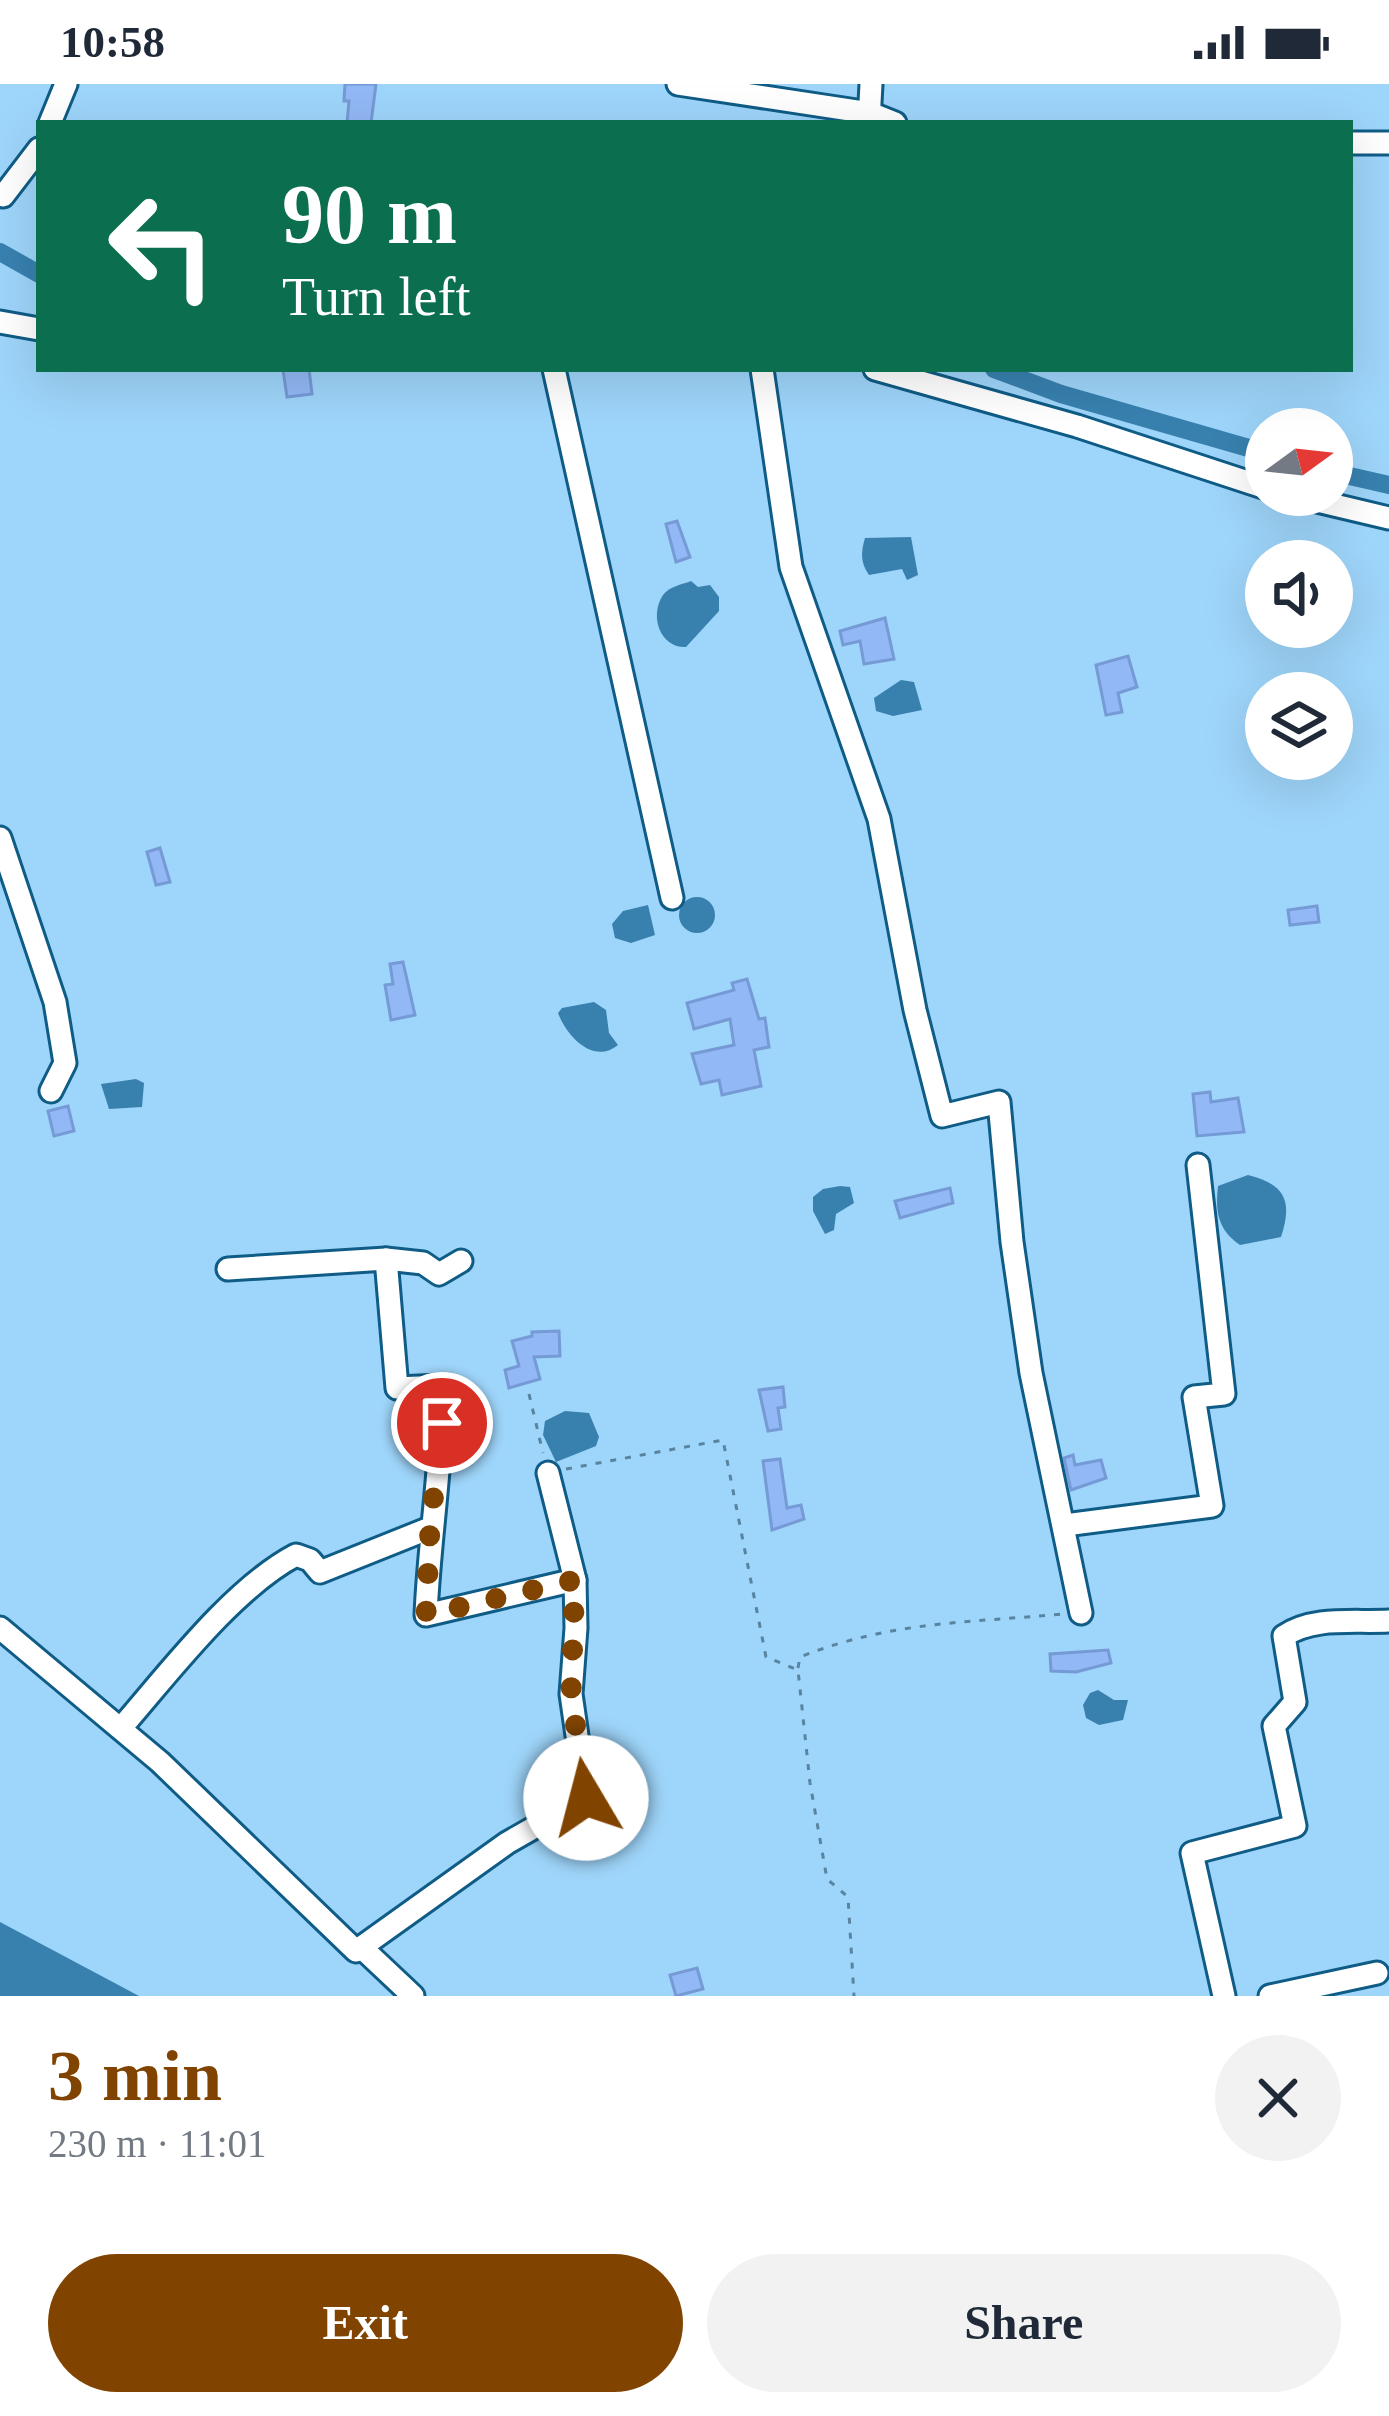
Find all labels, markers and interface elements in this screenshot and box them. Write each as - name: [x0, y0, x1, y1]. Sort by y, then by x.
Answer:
- text: 10:58: [60, 17, 165, 67]
- icon: left: [84, 168, 240, 324]
- text: 90 m: [282, 168, 457, 261]
- text: Turn left: [282, 267, 471, 327]
- north arrow: [1245, 408, 1353, 516]
- map controls: [1245, 408, 1353, 780]
- button: sound: [1245, 540, 1353, 648]
- button: layers: [1245, 672, 1353, 780]
- pin: [391, 1372, 493, 1474]
- icon: arrive: [409, 1390, 475, 1456]
- position arrow: [523, 1735, 649, 1861]
- button: close: [1215, 2035, 1341, 2161]
- text: 3 min: [48, 2036, 222, 2116]
- text: 230 m · 11:01: [48, 2122, 266, 2165]
- button: Exit: [48, 2254, 683, 2392]
- button: Share: [707, 2254, 1341, 2392]

